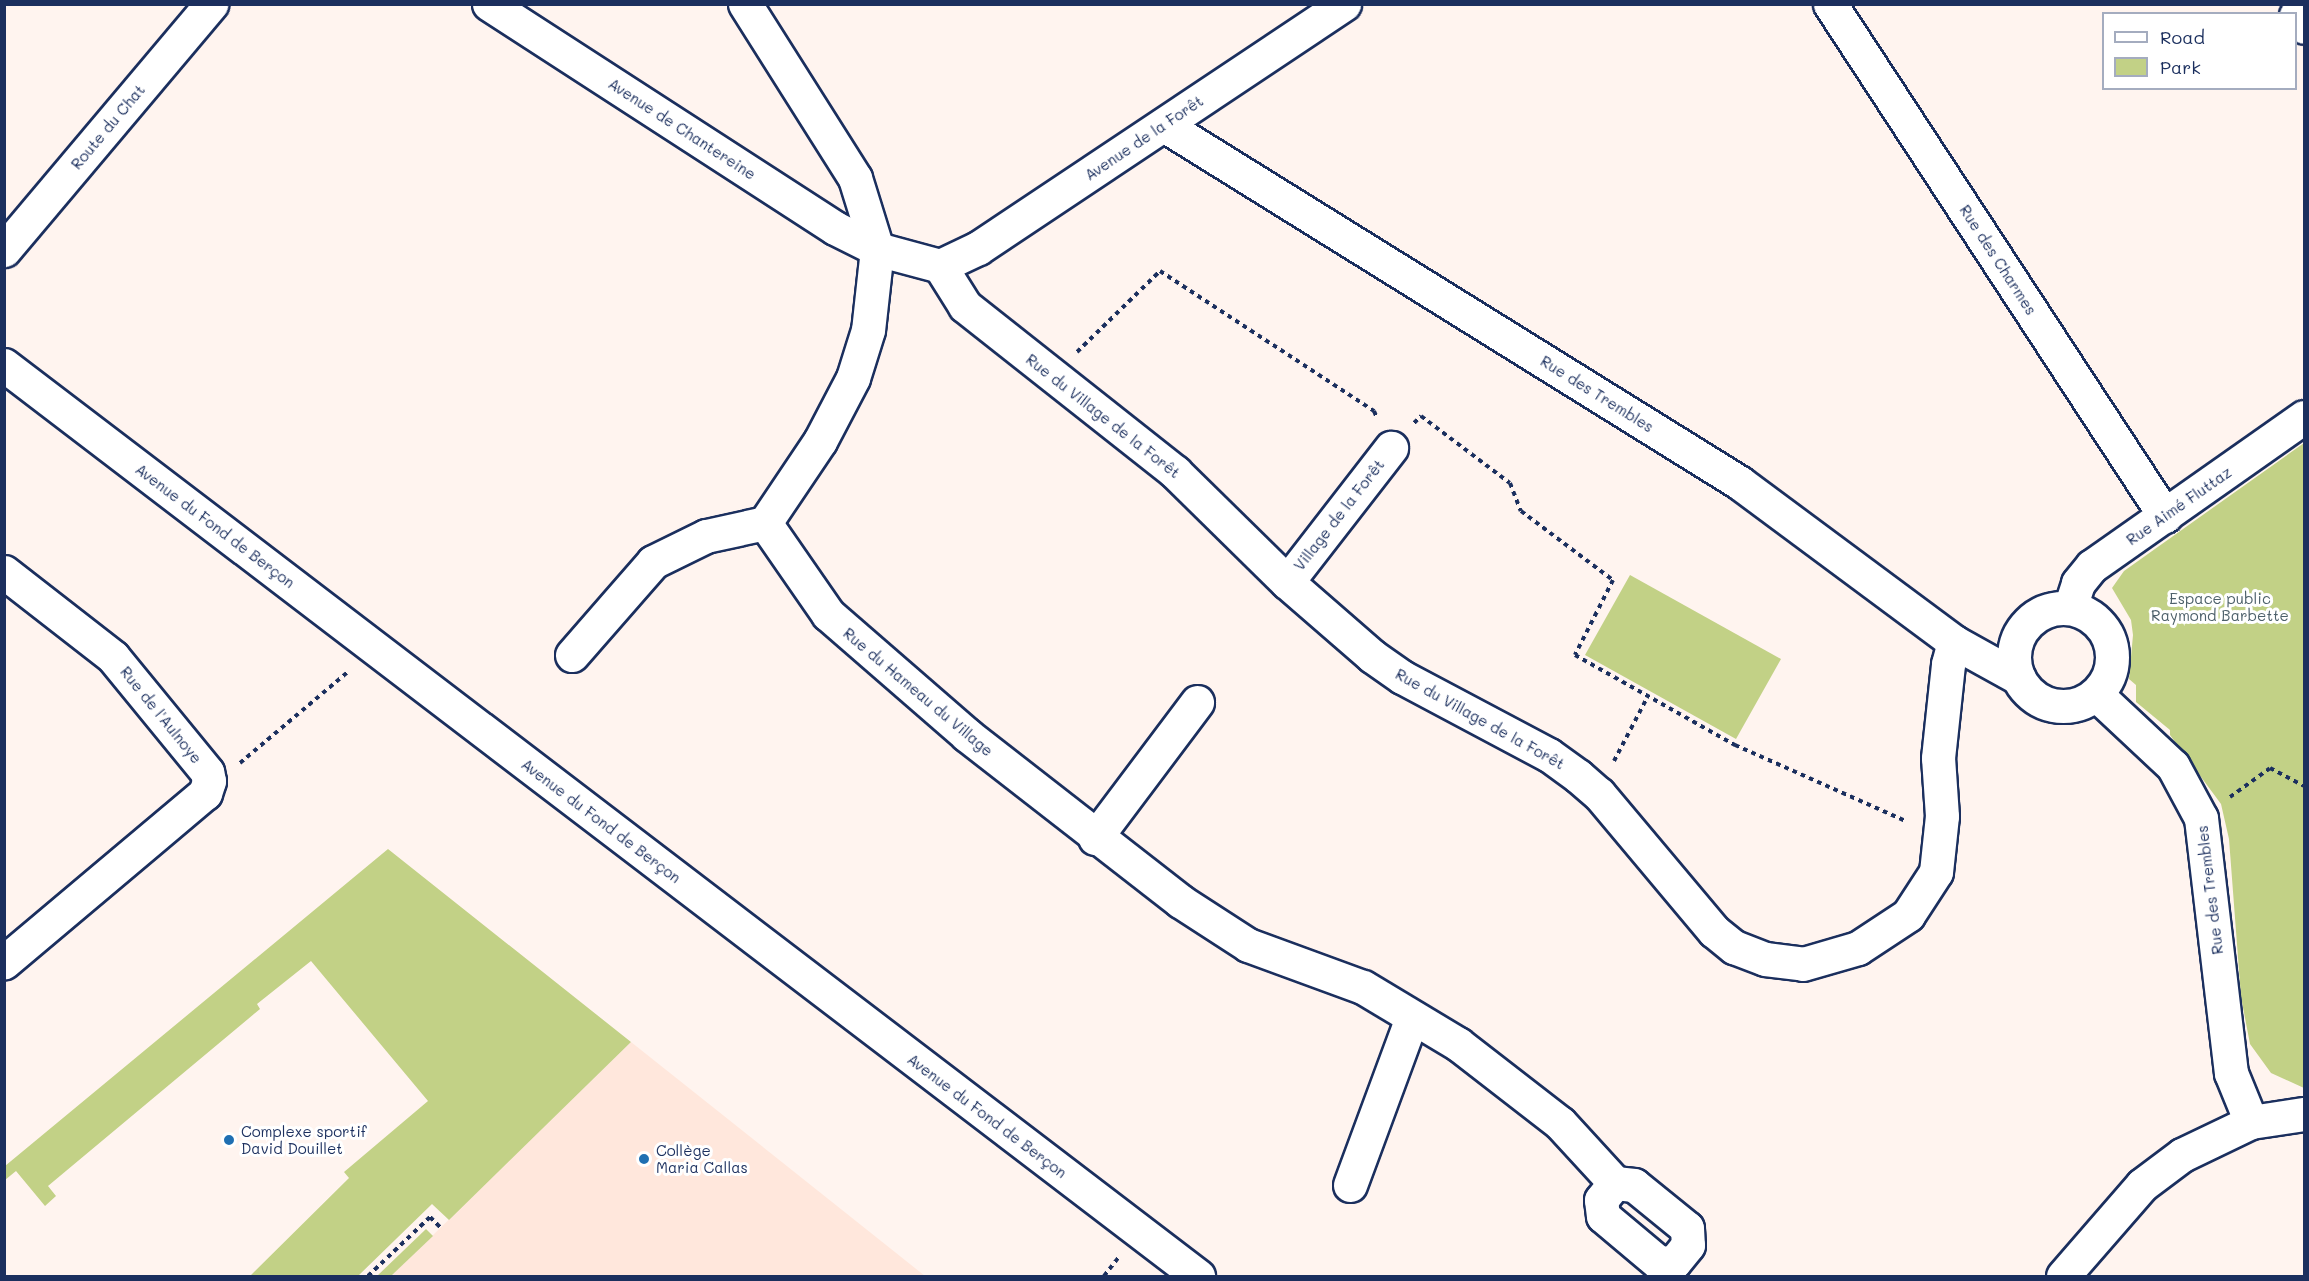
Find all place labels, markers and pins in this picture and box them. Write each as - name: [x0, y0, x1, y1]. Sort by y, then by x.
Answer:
- place label: Complexe sportif David Douillet: [241, 1122, 367, 1157]
- marker: Complexe sportif David Douillet: [222, 1133, 236, 1147]
- place label: Collège Maria Callas: [656, 1141, 748, 1176]
- marker: Collège Maria Callas: [637, 1152, 651, 1166]

